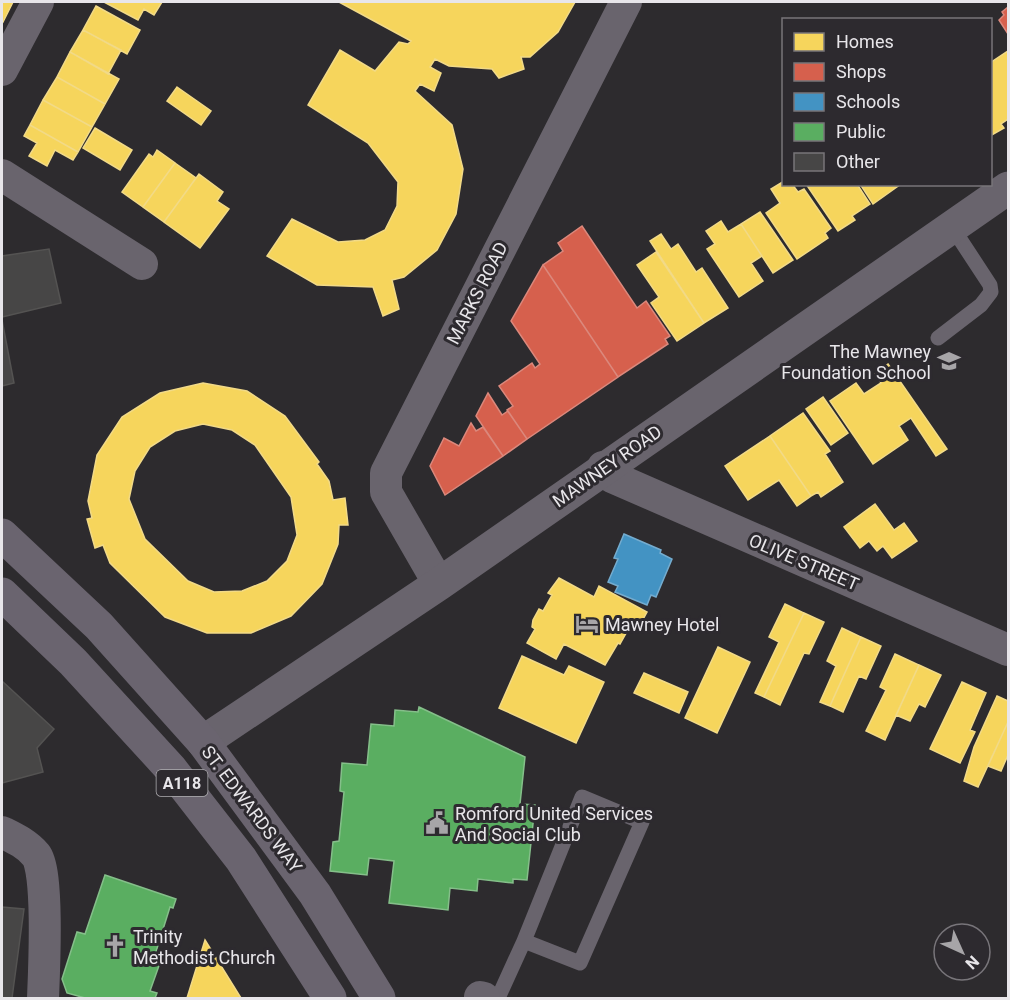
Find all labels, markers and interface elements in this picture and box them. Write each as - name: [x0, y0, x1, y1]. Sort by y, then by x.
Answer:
- legend: [782, 18, 992, 186]
- text: Homes: [836, 31, 894, 52]
- text: Shops: [836, 61, 886, 82]
- text: Schools: [836, 91, 900, 112]
- text: Public: [836, 121, 886, 142]
- text: Other: [836, 151, 880, 172]
- street label: MARKS ROAD: [442, 238, 512, 348]
- place label: The Mawney Foundation School: [781, 341, 931, 383]
- school or university icon: The Mawney Foundation School: [936, 348, 962, 374]
- street label: MAWNEY ROAD: [548, 421, 666, 511]
- street label: OLIVE STREET: [746, 529, 862, 595]
- hotel icon: Mawney Hotel: [574, 611, 600, 637]
- place label: Mawney Hotel: [605, 614, 719, 635]
- street label: ST. EDWARDS WAY: [197, 741, 307, 877]
- road number: A118: [156, 770, 207, 796]
- place label: Romford United Services And Social Club: [455, 803, 653, 845]
- public building icon: Romford United Services And Social Club: [424, 810, 450, 836]
- north arrow: [932, 922, 992, 982]
- place label: Trinity Methodist Church: [133, 926, 275, 968]
- church icon: Trinity Methodist Church: [102, 933, 128, 959]
- text: N: [962, 952, 983, 973]

